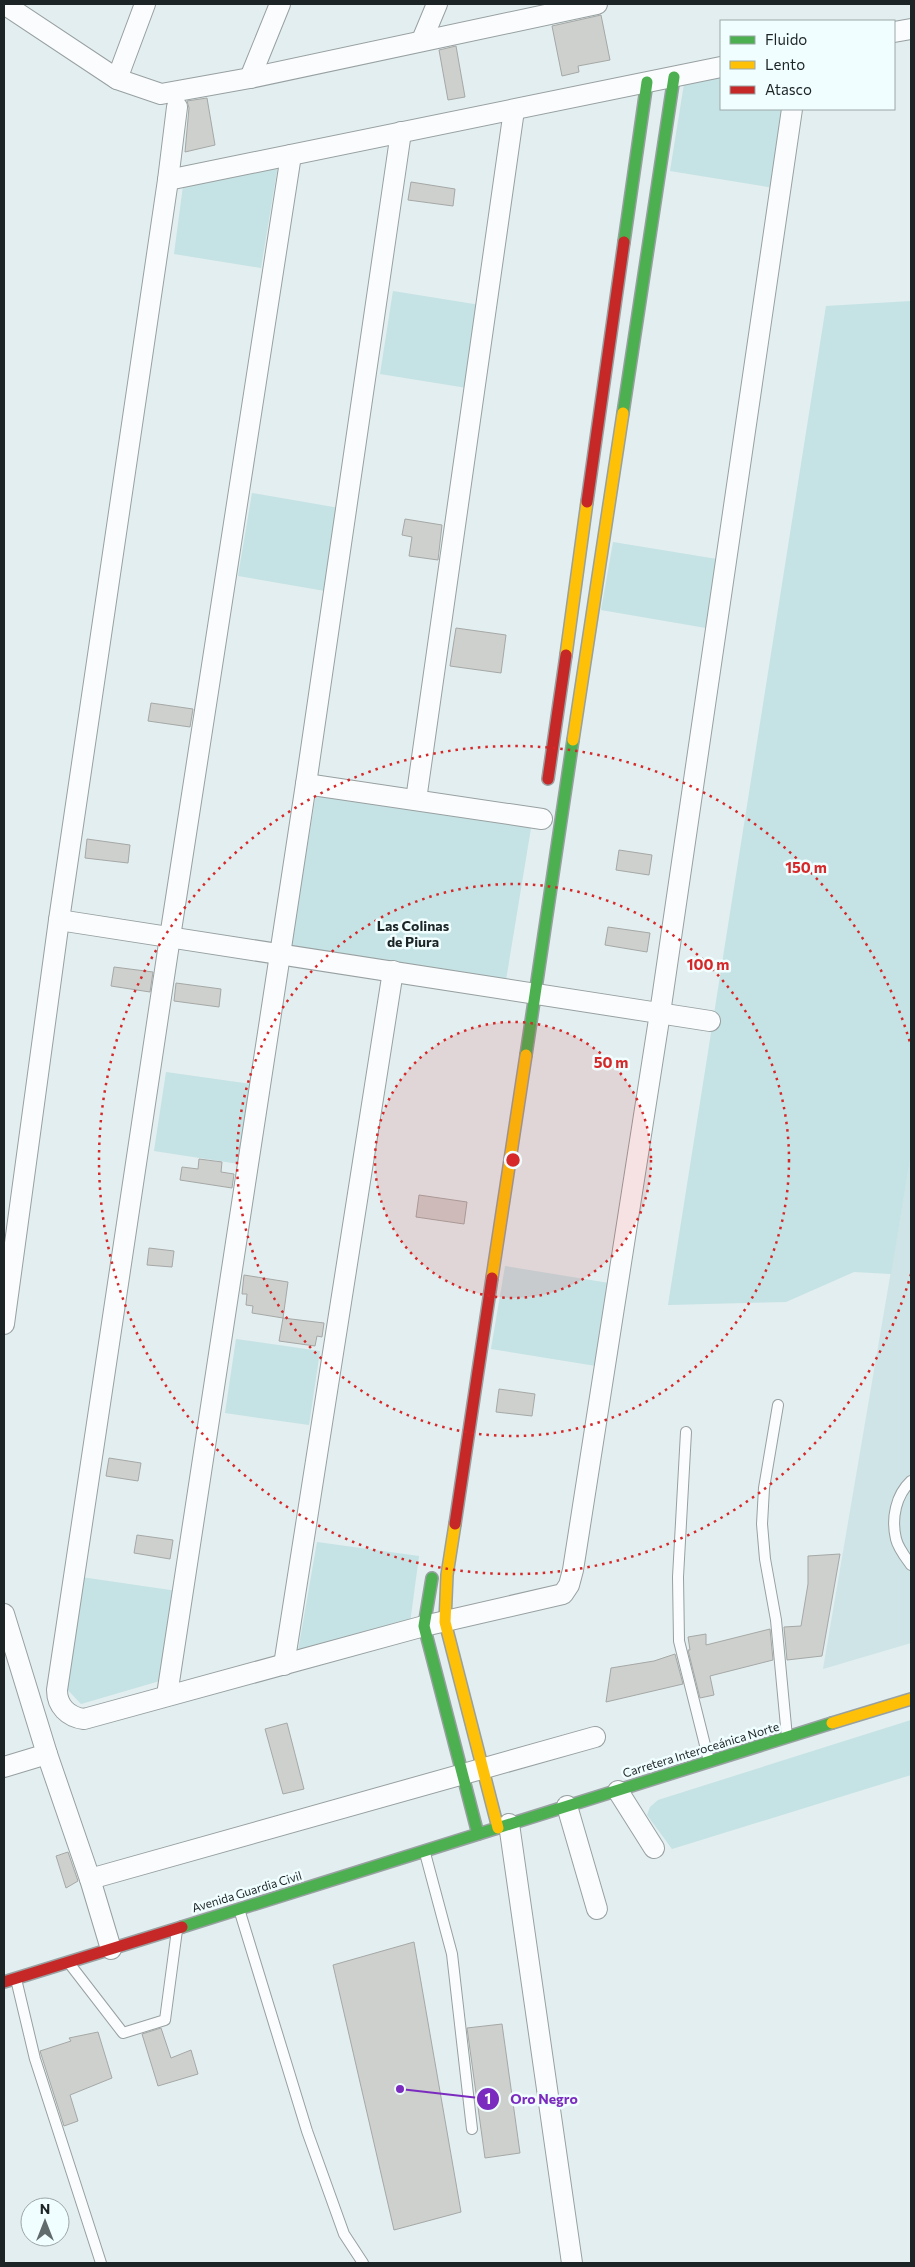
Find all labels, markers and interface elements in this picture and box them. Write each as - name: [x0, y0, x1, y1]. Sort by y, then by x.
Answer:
- legend: [720, 20, 895, 110]
- text: Fluido: [765, 30, 807, 48]
- text: Lento: [765, 55, 805, 73]
- text: Atasco: [765, 80, 812, 98]
- text: 150 m: [785, 858, 827, 876]
- district label: Las Colinas de Piura: [377, 917, 450, 950]
- text: 100 m: [687, 955, 729, 973]
- text: 50 m: [594, 1053, 628, 1071]
- centre of rings: [504, 1151, 522, 1169]
- street label: Carretera Interoceánica Norte: [621, 1719, 781, 1780]
- street label: Avenida Guardia Civil: [190, 1868, 303, 1914]
- callout: Oro Negro: [475, 2084, 588, 2113]
- text: 1: [485, 2089, 491, 2107]
- text: Oro Negro: [510, 2090, 578, 2107]
- north arrow: [20, 2197, 70, 2247]
- text: N: [40, 2200, 50, 2217]

